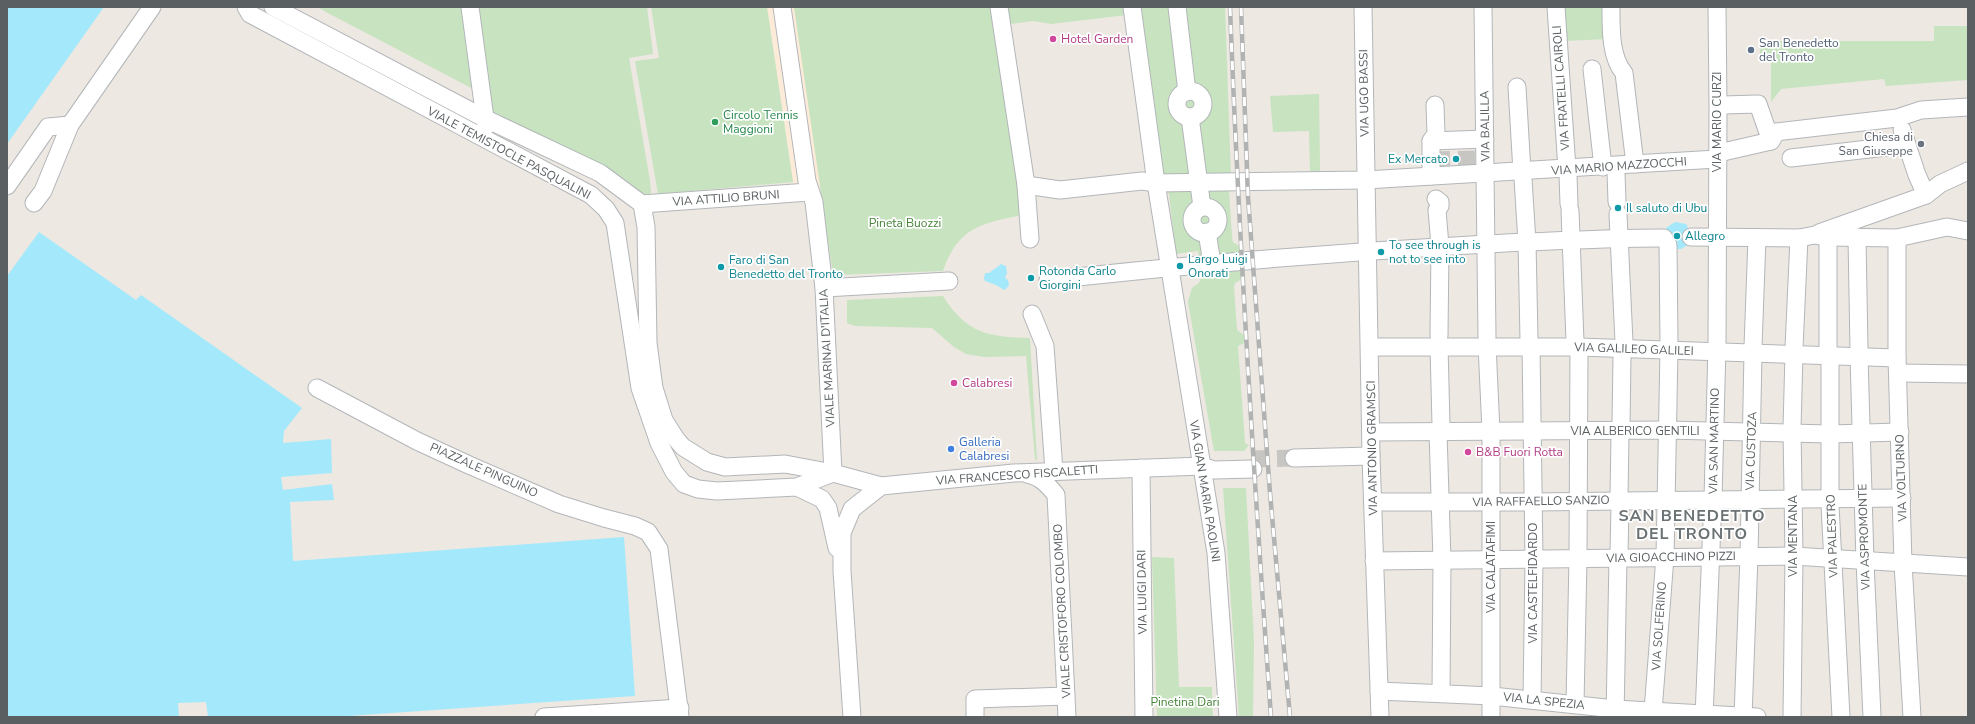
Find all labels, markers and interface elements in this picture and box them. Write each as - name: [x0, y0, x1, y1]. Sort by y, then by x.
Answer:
- street label: VIA FRATELLI CAIROLI: [1549, 25, 1573, 152]
- place label: Hotel Garden: [1061, 31, 1133, 47]
- marker: Hotel Garden: [1048, 34, 1058, 44]
- place label: San Benedetto del Tronto: [1759, 35, 1839, 65]
- marker: San Benedetto del Tronto: [1746, 45, 1756, 55]
- street label: VIA UGO BASSI: [1355, 49, 1373, 138]
- street label: VIA MARIO CURZI: [1709, 72, 1725, 173]
- street label: VIA BALILLA: [1476, 90, 1494, 163]
- street label: VIALE TEMISTOCLE PASQUALINI: [424, 103, 594, 203]
- place label: Circolo Tennis Maggioni: [723, 107, 799, 137]
- marker: Circolo Tennis Maggioni: [710, 117, 720, 127]
- place label: Chiesa di San Giuseppe: [1839, 129, 1913, 159]
- marker: Chiesa di San Giuseppe: [1916, 139, 1926, 149]
- place label: Ex Mercato: [1388, 151, 1448, 167]
- street label: VIA MARIO MAZZOCCHI: [1550, 153, 1687, 179]
- marker: Ex Mercato: [1451, 154, 1461, 164]
- street label: VIA ATTILIO BRUNI: [671, 186, 780, 210]
- place label: Il saluto di Ubu: [1626, 200, 1707, 216]
- marker: Il saluto di Ubu: [1613, 203, 1623, 213]
- park label: Pineta Buozzi: [869, 215, 941, 231]
- place label: Allegro: [1685, 228, 1725, 244]
- marker: Allegro: [1672, 231, 1682, 241]
- place label: To see through is not to see into: [1389, 237, 1481, 267]
- marker: To see through is not to see into: [1376, 247, 1386, 257]
- place label: Largo Luigi Onorati: [1188, 251, 1248, 281]
- place label: Faro di San Benedetto del Tronto: [729, 252, 843, 282]
- marker: Largo Luigi Onorati: [1175, 261, 1185, 271]
- marker: Faro di San Benedetto del Tronto: [716, 262, 726, 272]
- place label: Rotonda Carlo Giorgini: [1039, 263, 1117, 293]
- marker: Rotonda Carlo Giorgini: [1026, 273, 1036, 283]
- street label: VIALE MARINAI D'ITALIA: [815, 288, 839, 429]
- street label: VIA GALILEO GALILEI: [1573, 339, 1694, 359]
- place label: Calabresi: [962, 375, 1012, 391]
- marker: Calabresi: [949, 378, 959, 388]
- street label: VIA ANTONIO GRAMSCI: [1363, 380, 1381, 517]
- street label: VIA SAN MARTINO: [1705, 388, 1723, 495]
- street label: VIA CUSTOZA: [1742, 411, 1760, 492]
- street label: VIA GIAN MARIA PAOLINI: [1186, 418, 1224, 563]
- street label: VIA ALBERICO GENTILI: [1569, 423, 1700, 439]
- place label: Galleria Calabresi: [959, 434, 1009, 464]
- street label: VIA VOLTURNO: [1891, 434, 1911, 523]
- street label: PIAZZALE PINGUINO: [427, 439, 541, 501]
- marker: Galleria Calabresi: [946, 444, 956, 454]
- place label: B&B Fuori Rotta: [1476, 444, 1563, 460]
- marker: B&B Fuori Rotta: [1463, 447, 1473, 457]
- street label: VIA FRANCESCO FISCALETTI: [934, 461, 1099, 489]
- street label: VIA ASPROMONTE: [1854, 483, 1874, 592]
- street label: VIA RAFFAELLO SANZIO: [1471, 492, 1610, 510]
- street label: VIA PALESTRO: [1823, 494, 1841, 579]
- street label: VIA MENTANA: [1785, 495, 1801, 578]
- district label: SAN BENEDETTO DEL TRONTO: [1619, 505, 1765, 545]
- street label: VIA CALATAFIMI: [1483, 521, 1499, 614]
- street label: VIALE CRISTOFORO COLOMBO: [1049, 523, 1075, 700]
- street label: VIA CASTELFIDARDO: [1525, 523, 1541, 644]
- street label: VIA GIOACCHINO PIZZI: [1605, 548, 1736, 566]
- street label: VIA LUIGI DARI: [1133, 550, 1151, 635]
- street label: VIA SOLFERINO: [1648, 581, 1670, 672]
- street label: VIA LA SPEZIA: [1501, 689, 1586, 713]
- park label: Pinetina Dari: [1150, 694, 1220, 710]

